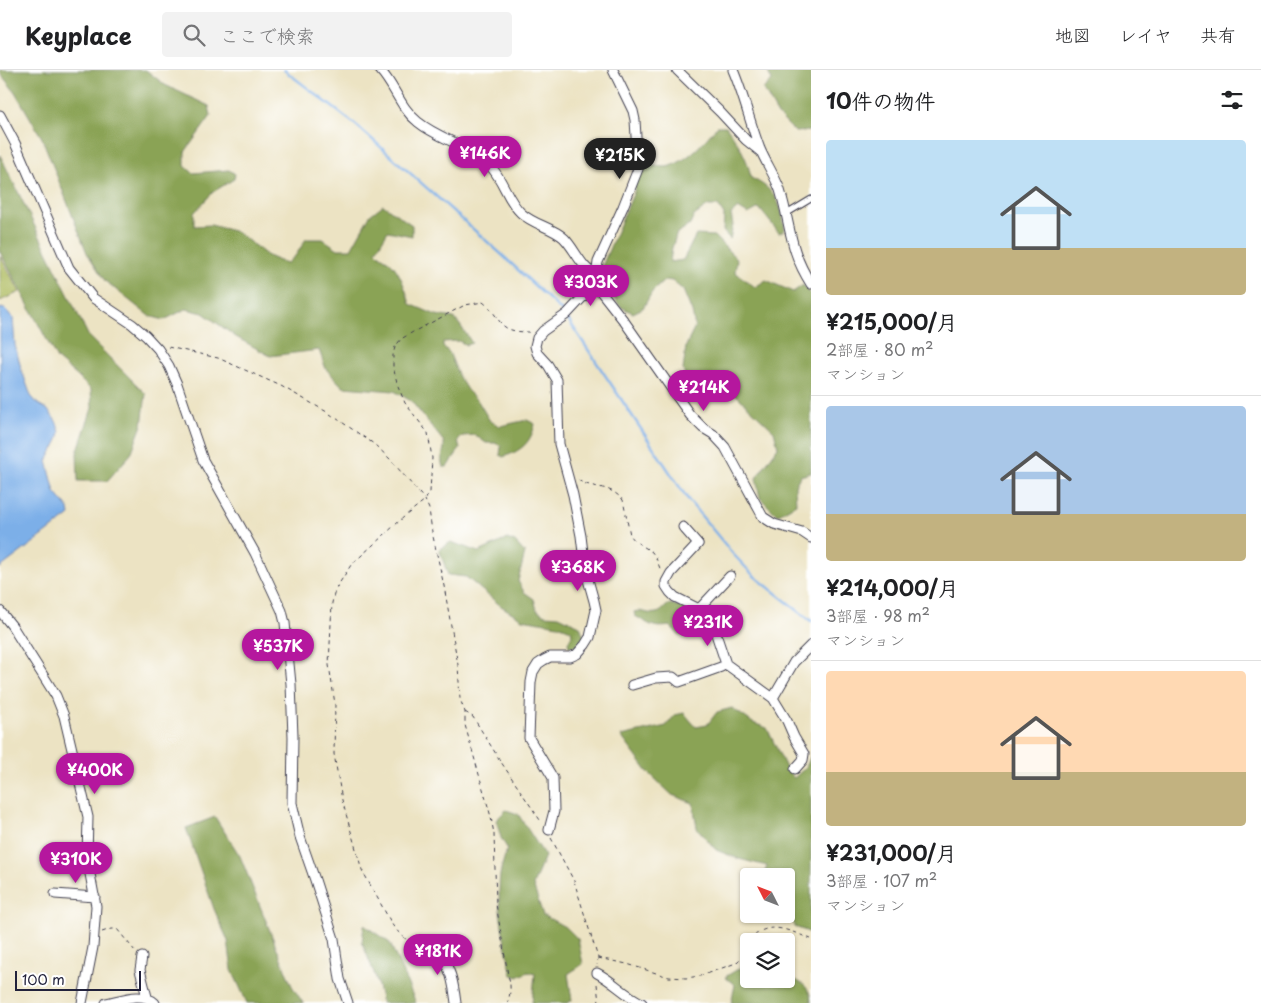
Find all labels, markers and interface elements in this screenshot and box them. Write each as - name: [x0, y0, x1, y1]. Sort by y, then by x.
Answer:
- search box: [162, 12, 512, 57]
- text: Keyplace: [25, 17, 132, 53]
- icon: search: [180, 21, 208, 49]
- text: ここで検索: [220, 21, 315, 49]
- text: 地図: [1055, 21, 1091, 48]
- text: レイヤ: [1119, 21, 1172, 48]
- text: 共有: [1200, 21, 1236, 48]
- text: 10件の物件: [826, 84, 936, 116]
- icon: filters: [1218, 86, 1246, 114]
- pin: ¥146K: [450, 136, 520, 178]
- pin: ¥215K: [585, 138, 655, 180]
- text: ¥146K: [459, 140, 511, 164]
- text: ¥215K: [595, 142, 645, 166]
- icon: home: [991, 173, 1081, 263]
- pin: ¥303K: [556, 264, 626, 307]
- text: ¥303K: [564, 269, 618, 293]
- text: ¥215,000/月: [826, 305, 958, 337]
- text: 2部屋 · 80 m²: [826, 337, 933, 361]
- text: マンション: [826, 361, 905, 385]
- pin: ¥214K: [669, 370, 739, 412]
- text: ¥214K: [679, 374, 729, 398]
- icon: home: [991, 438, 1081, 528]
- pin: ¥368K: [543, 550, 613, 592]
- text: ¥368K: [551, 554, 605, 578]
- text: ¥214,000/月: [826, 571, 959, 603]
- text: 3部屋 · 98 m²: [826, 603, 930, 627]
- pin: ¥231K: [673, 604, 743, 647]
- text: ¥231K: [683, 609, 733, 633]
- text: マンション: [826, 627, 905, 651]
- pin: ¥537K: [243, 628, 313, 671]
- text: ¥537K: [253, 633, 303, 657]
- icon: home: [991, 703, 1081, 793]
- pin: ¥400K: [60, 752, 130, 795]
- text: ¥400K: [67, 757, 123, 781]
- text: ¥231,000/月: [826, 836, 957, 868]
- pin: ¥310K: [41, 842, 111, 884]
- text: ¥310K: [50, 846, 102, 870]
- north arrow: [740, 868, 795, 922]
- map controls: [740, 868, 795, 988]
- text: 3部屋 · 107 m²: [826, 868, 937, 892]
- text: マンション: [826, 892, 905, 916]
- button: layers: [740, 933, 795, 988]
- pin: ¥181K: [403, 934, 473, 976]
- text: ¥181K: [415, 938, 461, 962]
- scale bar: [15, 968, 141, 991]
- text: 100 m: [22, 969, 65, 990]

